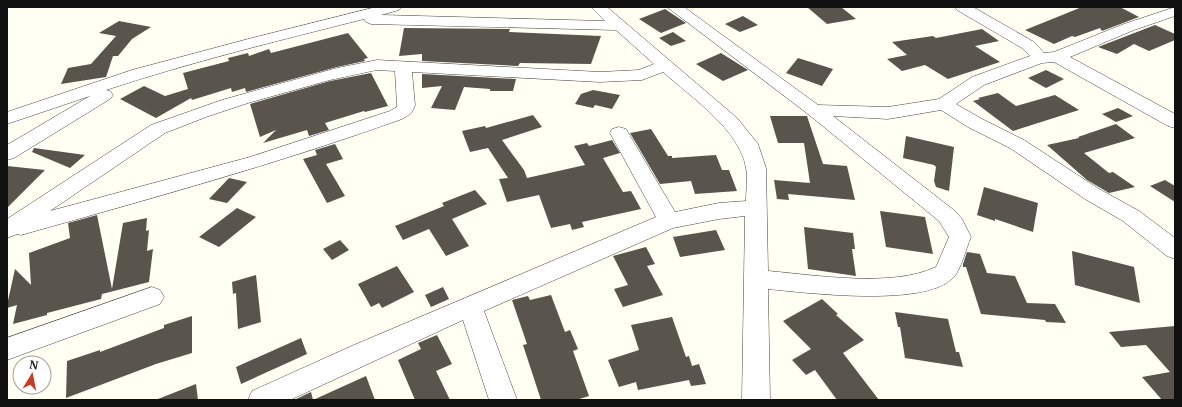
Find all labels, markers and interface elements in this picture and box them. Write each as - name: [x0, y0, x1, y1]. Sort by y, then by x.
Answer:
- north arrow: [12, 355, 52, 395]
- text: N: [28, 358, 40, 373]

